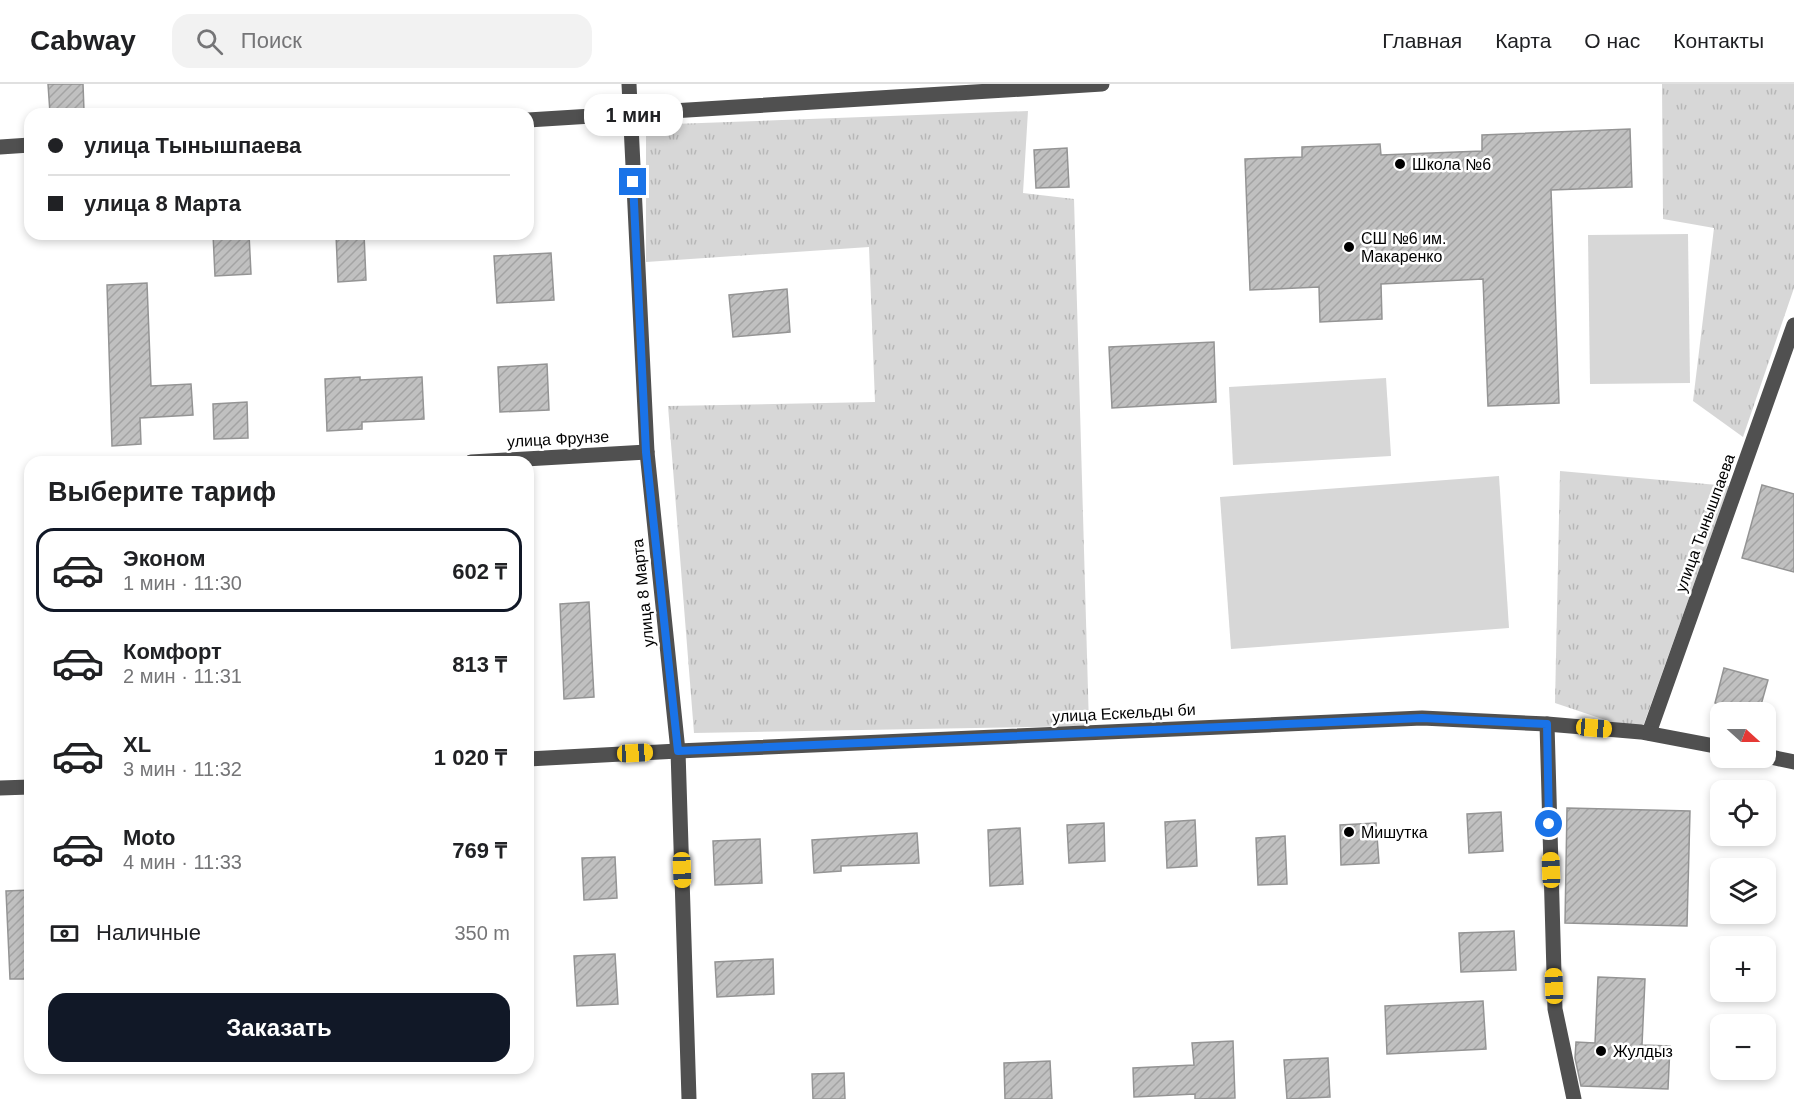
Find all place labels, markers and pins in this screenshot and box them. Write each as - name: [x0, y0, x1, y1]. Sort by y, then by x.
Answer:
- place label: Школа №6: [1412, 156, 1491, 173]
- marker: Школа №6: [1393, 157, 1407, 171]
- place label: СШ №6 им. Макаренко: [1361, 230, 1447, 265]
- marker: СШ №6 им. Макаренко: [1342, 240, 1356, 254]
- place label: Мишутка: [1361, 824, 1428, 841]
- marker: Мишутка: [1342, 825, 1356, 839]
- place label: Жулдыз: [1613, 1043, 1673, 1060]
- marker: Жулдыз: [1594, 1044, 1608, 1058]

